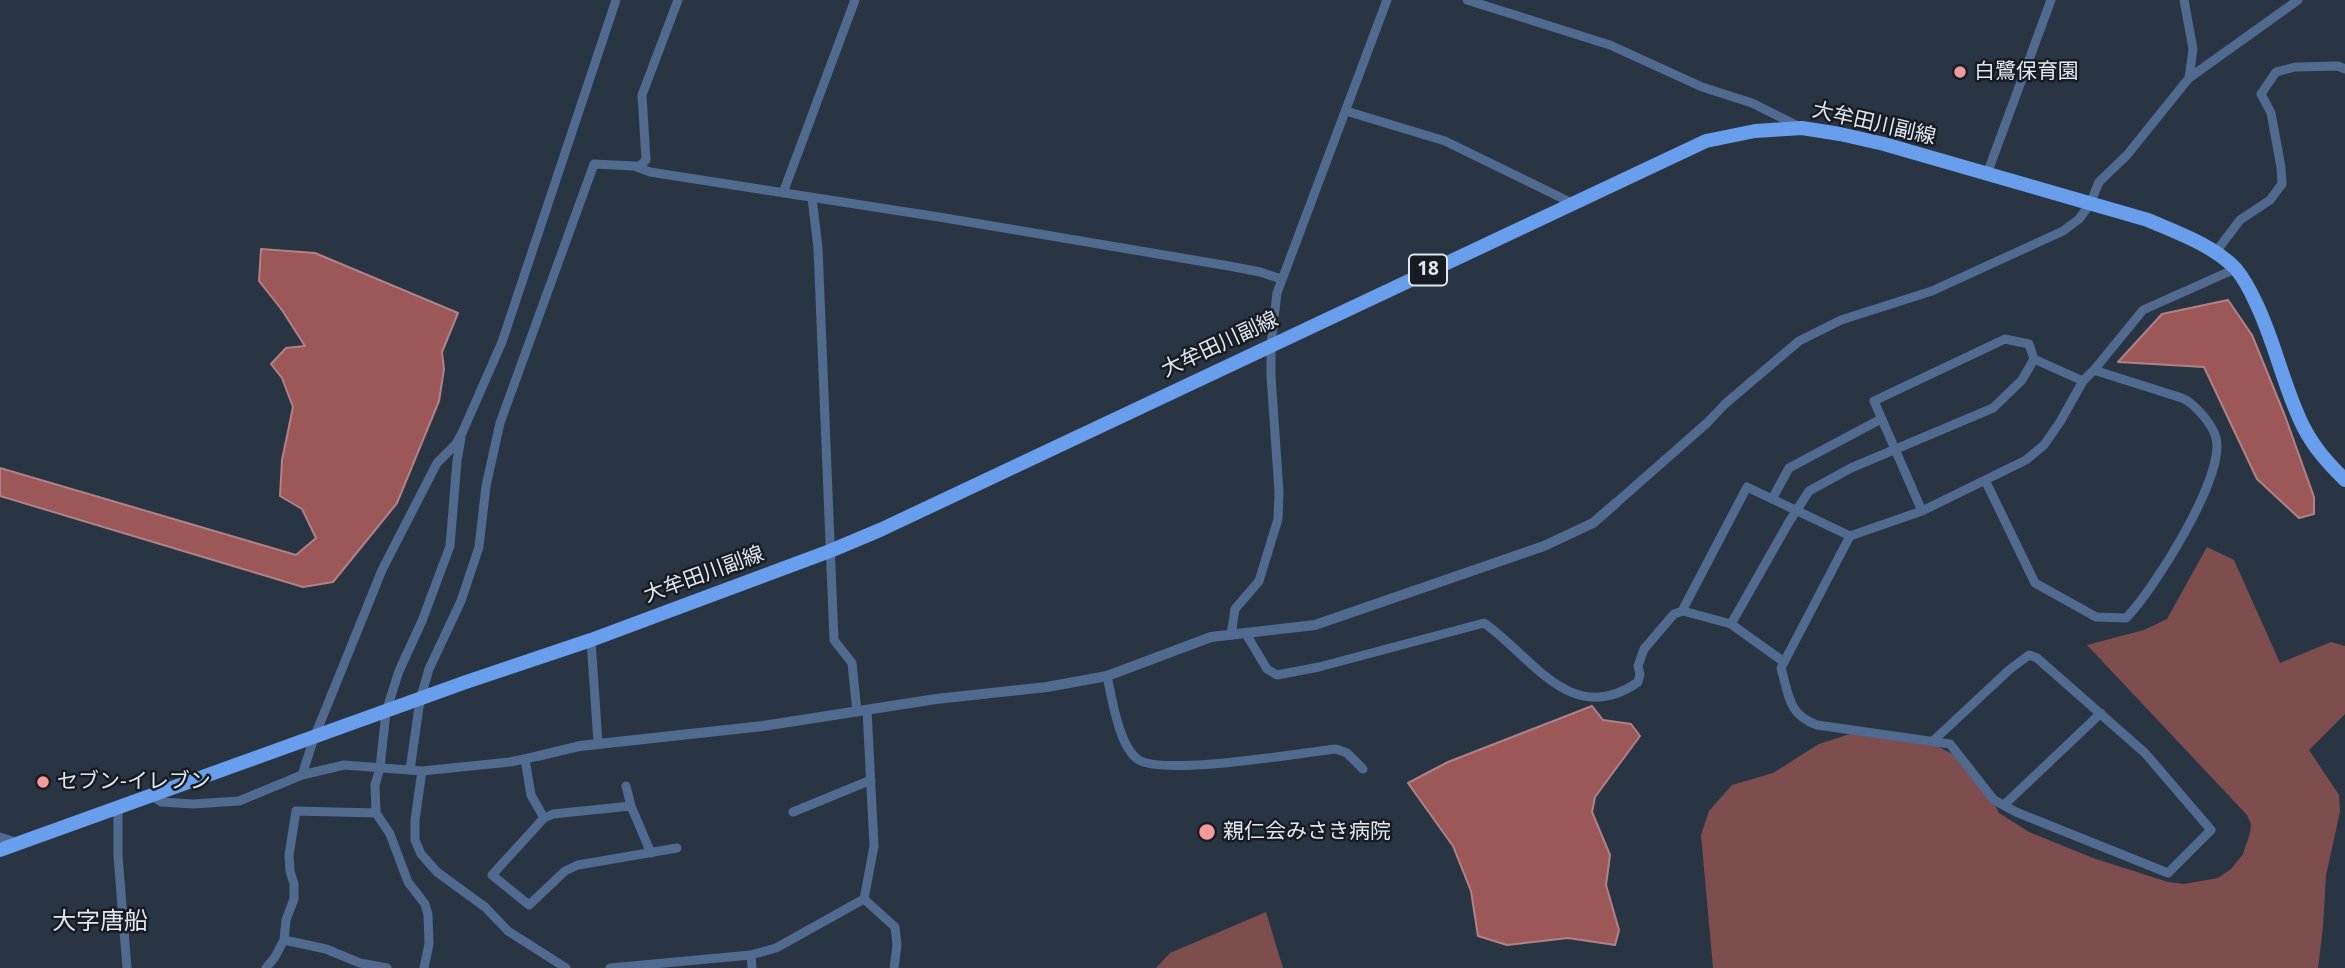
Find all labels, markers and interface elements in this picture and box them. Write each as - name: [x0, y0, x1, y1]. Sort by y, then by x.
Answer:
- place label: 白鷺保育園: [1974, 59, 2079, 85]
- marker: 白鷺保育園: [1952, 64, 1968, 80]
- street label: 大牟田川副線: [1810, 98, 1938, 150]
- road number: 18: [1409, 254, 1447, 286]
- street label: 大牟田川副線: [1158, 307, 1282, 383]
- street label: 大牟田川副線: [640, 542, 768, 608]
- place label: セブン-イレブン: [57, 769, 211, 795]
- marker: セブン-イレブン: [35, 774, 51, 790]
- place label: 親仁会みさき病院: [1223, 819, 1391, 845]
- marker: 親仁会みさき病院: [1197, 822, 1217, 842]
- district label: 大字唐船: [52, 908, 148, 936]

